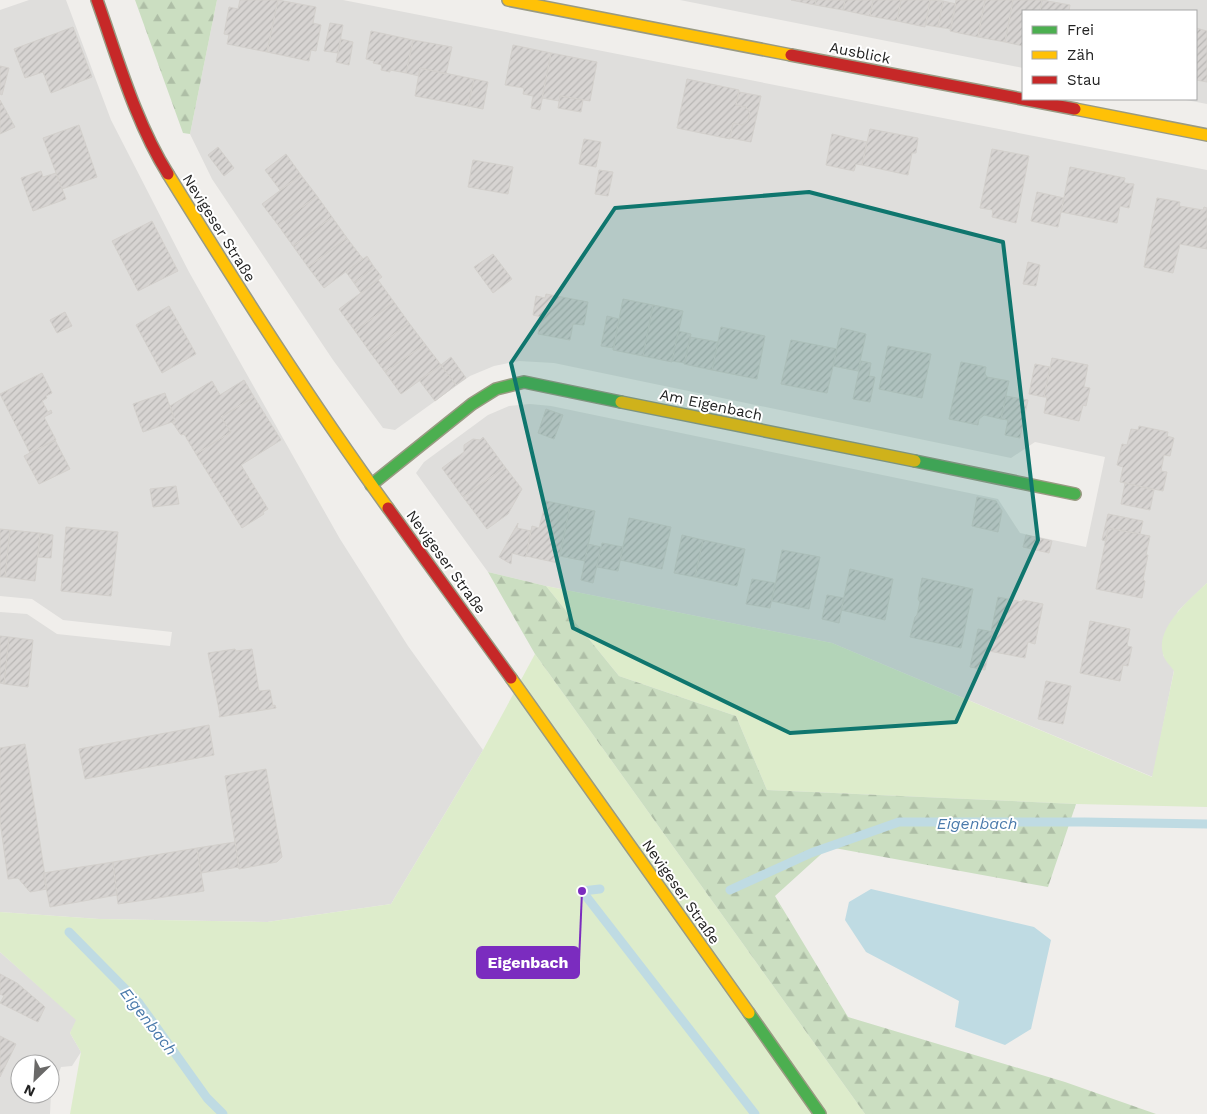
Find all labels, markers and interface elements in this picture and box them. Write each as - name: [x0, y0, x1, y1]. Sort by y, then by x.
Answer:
- legend: [1022, 10, 1197, 100]
- text: Frei: [1067, 21, 1094, 39]
- street label: Ausblick: [828, 38, 893, 68]
- text: Zäh: [1067, 46, 1094, 64]
- text: Stau: [1067, 71, 1101, 89]
- street label: Nevigeser Straße: [179, 171, 259, 285]
- street label: Am Eigenbach: [658, 385, 764, 425]
- street label: Nevigeser Straße: [402, 507, 490, 617]
- water label: Eigenbach: [937, 814, 1017, 833]
- street label: Nevigeser Straße: [638, 836, 724, 948]
- callout: Eigenbach: [477, 947, 579, 978]
- text: Eigenbach: [487, 953, 569, 972]
- water label: Eigenbach: [116, 984, 181, 1059]
- north arrow: [10, 1054, 60, 1104]
- text: N: [21, 1081, 38, 1100]

